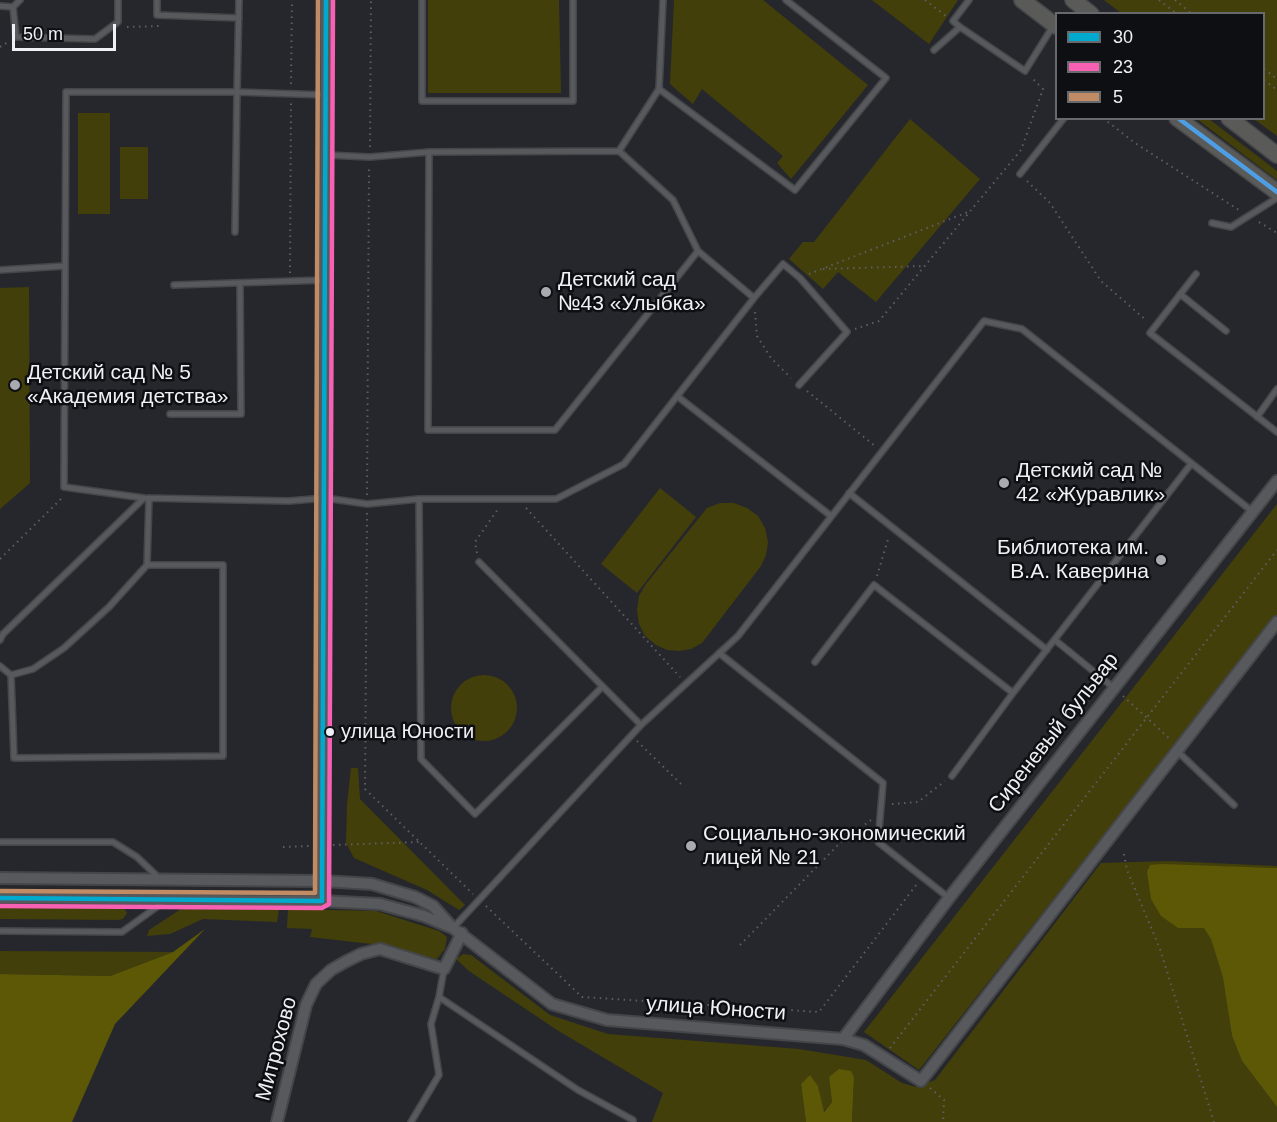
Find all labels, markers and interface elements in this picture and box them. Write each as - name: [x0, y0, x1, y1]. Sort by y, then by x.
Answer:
- scale bar: [15, 12, 118, 50]
- legend: [1055, 12, 1265, 120]
- text: 50 m: [23, 24, 63, 44]
- text: 30: [1113, 27, 1133, 47]
- text: 23: [1113, 57, 1133, 77]
- text: 5: [1113, 87, 1123, 107]
- place label: Детский сад №43 «Улыбка»: [558, 267, 706, 317]
- marker: Детский сад №43 «Улыбка»: [539, 285, 553, 299]
- place label: Детский сад № 5 «Академия детства»: [27, 360, 228, 410]
- marker: Детский сад № 5 «Академия детства»: [8, 378, 22, 392]
- place label: Детский сад № 42 «Журавлик»: [1016, 458, 1165, 508]
- marker: Детский сад № 42 «Журавлик»: [997, 476, 1011, 490]
- place label: Библиотека им. В.А. Каверина: [997, 535, 1149, 585]
- marker: Библиотека им. В.А. Каверина: [1154, 553, 1168, 567]
- street label: Сиреневый бульвар: [984, 648, 1124, 818]
- place label: улица Юности: [341, 720, 474, 744]
- marker: улица Юности: [324, 726, 336, 738]
- place label: Социально-экономический лицей № 21: [703, 821, 966, 871]
- marker: Социально-экономический лицей № 21: [684, 839, 698, 853]
- street label: улица Юности: [645, 992, 787, 1026]
- street label: Митрохово: [251, 994, 303, 1104]

